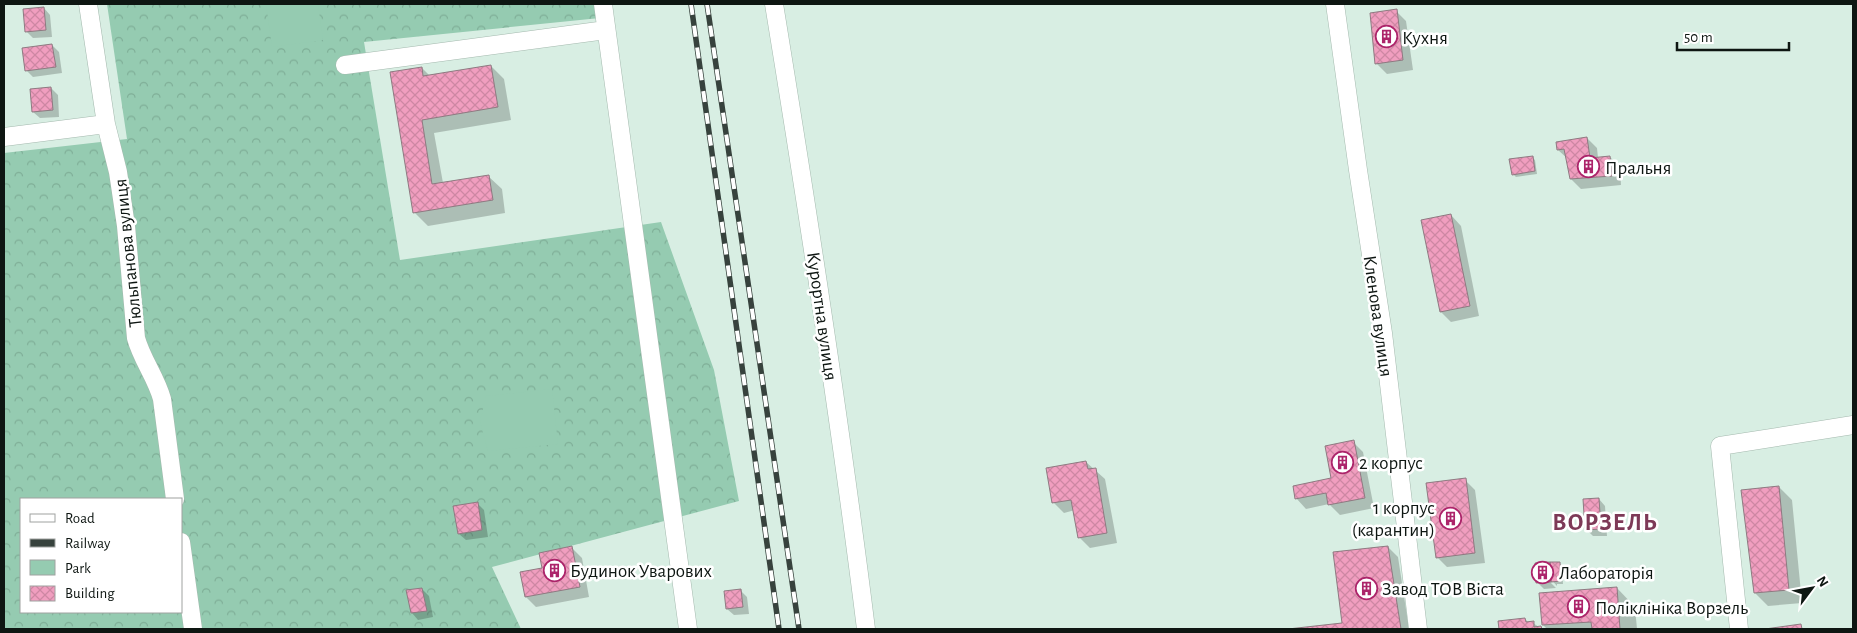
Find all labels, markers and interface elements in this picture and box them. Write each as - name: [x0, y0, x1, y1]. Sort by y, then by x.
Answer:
- scale bar: [1677, 20, 1790, 52]
- building icon: Кухня: [1374, 25, 1398, 49]
- place label: Кухня: [1402, 29, 1448, 48]
- text: 50 m: [1684, 30, 1713, 45]
- building icon: Пральня: [1577, 155, 1601, 179]
- place label: Пральня: [1605, 159, 1671, 178]
- street label: Тюльпанова вулиця: [111, 178, 146, 328]
- street label: Курортна вулиця: [803, 251, 840, 382]
- street label: Кленова вулиця: [1360, 254, 1395, 378]
- building icon: 2 корпус: [1331, 450, 1355, 474]
- place label: 2 корпус: [1359, 454, 1423, 473]
- legend: [20, 498, 182, 613]
- place label: 1 корпус (карантин): [1352, 499, 1435, 540]
- building icon: 1 корпус (карантин): [1439, 506, 1463, 530]
- text: Road: [65, 511, 95, 526]
- district label: ВОРЗЕЛЬ: [1552, 511, 1658, 535]
- text: Railway: [65, 536, 111, 551]
- building icon: Будинок Уварових: [542, 558, 566, 582]
- building icon: Лабораторія: [1531, 560, 1555, 584]
- text: Park: [65, 561, 91, 576]
- place label: Будинок Уварових: [570, 562, 712, 581]
- north arrow: [1787, 563, 1837, 613]
- place label: Лабораторія: [1559, 564, 1654, 583]
- text: N: [1814, 574, 1831, 589]
- building icon: Завод ТОВ Віста: [1354, 576, 1378, 600]
- place label: Завод ТОВ Віста: [1382, 580, 1504, 599]
- text: Building: [65, 586, 115, 601]
- building icon: Поліклініка Ворзель: [1567, 595, 1591, 619]
- place label: Поліклініка Ворзель: [1595, 599, 1748, 618]

